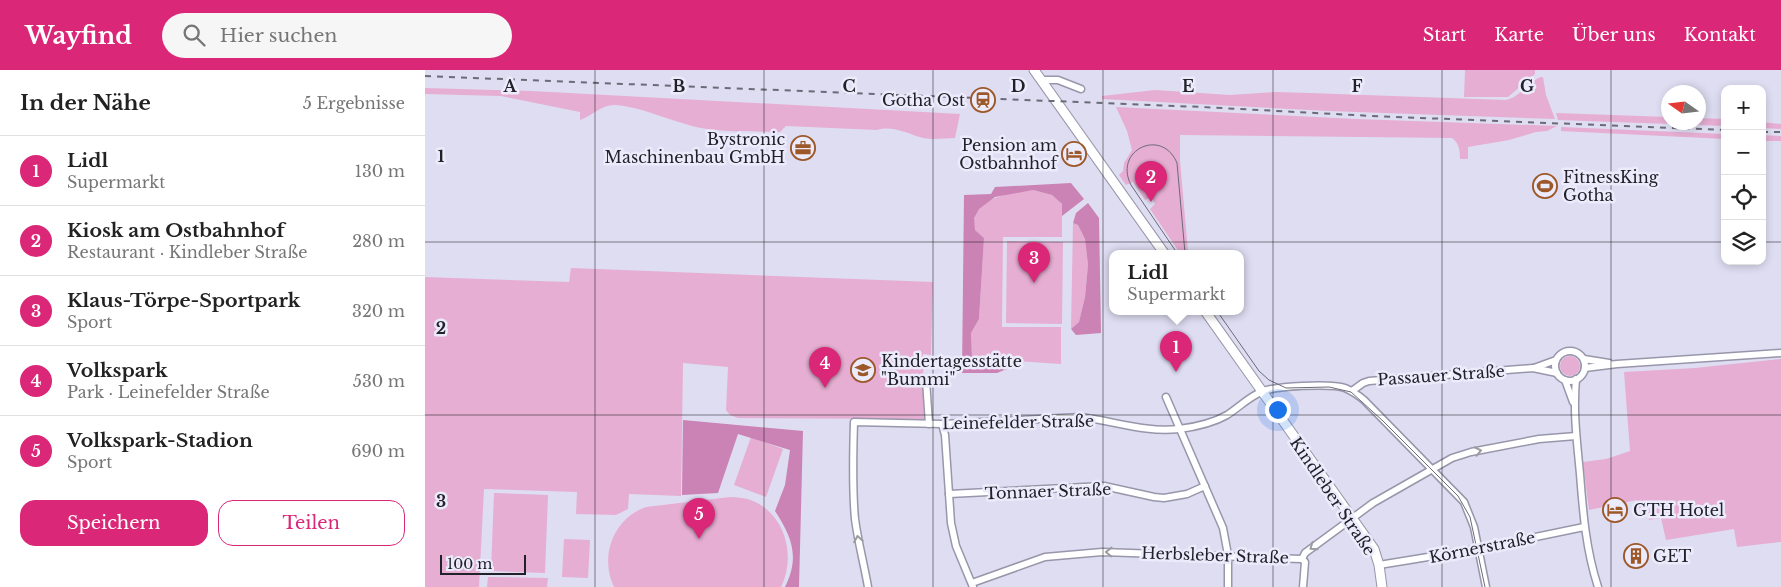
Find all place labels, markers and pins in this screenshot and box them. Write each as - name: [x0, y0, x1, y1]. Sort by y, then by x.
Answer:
- station icon: Gotha Ost: [970, 87, 996, 113]
- place label: Gotha Ost: [882, 90, 965, 110]
- place label: Bystronic Maschinenbau GmbH: [605, 129, 785, 167]
- office icon: Bystronic Maschinenbau GmbH: [790, 135, 816, 161]
- place label: Pension am Ostbahnhof: [959, 135, 1059, 173]
- hotel icon: Pension am Ostbahnhof: [1061, 141, 1087, 167]
- pin: 2: [1135, 161, 1167, 202]
- place label: FitnessKing Gotha: [1563, 167, 1659, 205]
- sports icon: FitnessKing Gotha: [1532, 173, 1558, 199]
- pin: 3: [1018, 242, 1050, 283]
- pin: 1: [1160, 331, 1192, 372]
- pin: 4: [809, 347, 841, 388]
- place label: Kindertagesstätte "Bummi": [881, 351, 1022, 389]
- school or university icon: Kindertagesstätte "Bummi": [850, 357, 876, 383]
- hotel icon: GTH Hotel: [1602, 497, 1628, 523]
- pin: 5: [683, 498, 715, 539]
- place label: GTH Hotel: [1633, 500, 1724, 520]
- building icon: GET: [1623, 543, 1649, 569]
- place label: GET: [1653, 546, 1692, 566]

